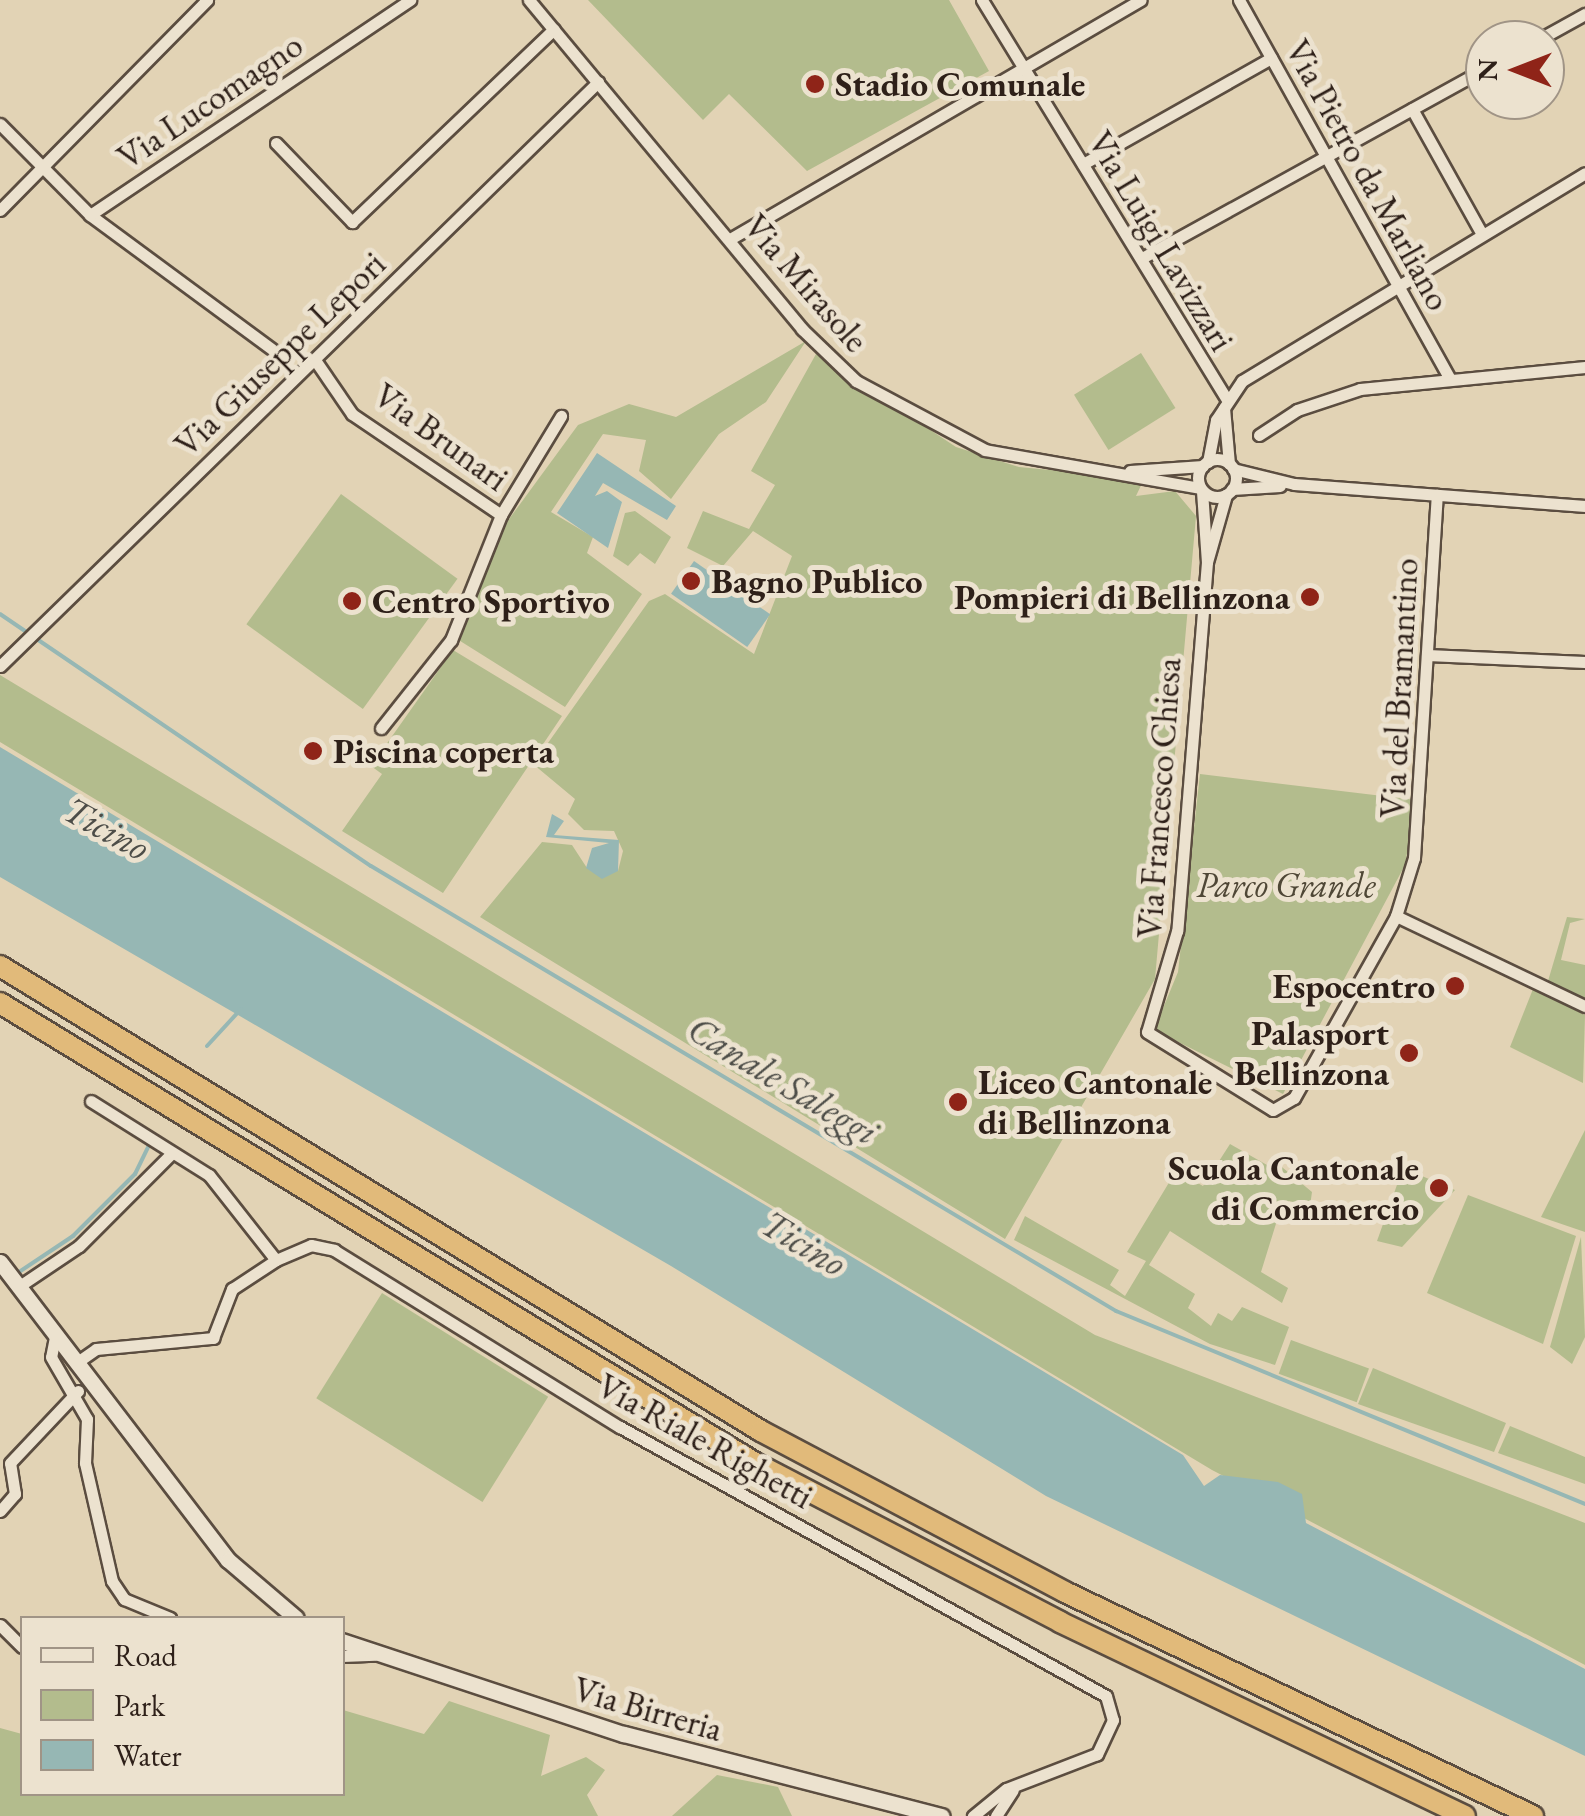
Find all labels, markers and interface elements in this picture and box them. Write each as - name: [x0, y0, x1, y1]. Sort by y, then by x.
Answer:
- north arrow: [1465, 20, 1565, 120]
- street label: Via Lucomagno: [109, 24, 311, 178]
- street label: Via Pietro da Marliano: [1276, 32, 1460, 318]
- text: N: [1469, 59, 1505, 81]
- place label: Stadio Comunale: [835, 63, 1085, 105]
- marker: Stadio Comunale: [804, 73, 826, 95]
- street label: Via Luigi Lavizzari: [1079, 124, 1243, 358]
- street label: Via Mirasole: [735, 206, 877, 360]
- street label: Via Giuseppe Lepori: [166, 243, 394, 465]
- street label: Via Brunari: [366, 374, 516, 500]
- street label: Via del Bramantino: [1371, 557, 1427, 819]
- place label: Bagno Publico: [711, 560, 923, 602]
- marker: Bagno Publico: [680, 570, 702, 592]
- place label: Pompieri di Bellinzona: [954, 576, 1290, 618]
- place label: Centro Sportivo: [372, 580, 610, 622]
- marker: Pompieri di Bellinzona: [1299, 586, 1321, 608]
- marker: Centro Sportivo: [341, 590, 363, 612]
- street label: Via Francesco Chiesa: [1128, 656, 1190, 940]
- place label: Piscina coperta: [333, 730, 554, 772]
- marker: Piscina coperta: [302, 740, 324, 762]
- water label: Ticino: [56, 786, 158, 870]
- park label: Parco Grande: [1196, 864, 1376, 906]
- place label: Espocentro: [1273, 965, 1435, 1007]
- marker: Espocentro: [1444, 975, 1466, 997]
- water label: Canale Saleggi: [680, 1006, 886, 1154]
- place label: Palasport Bellinzona: [1234, 1012, 1389, 1094]
- marker: Palasport Bellinzona: [1398, 1042, 1420, 1064]
- place label: Liceo Cantonale di Bellinzona: [978, 1061, 1212, 1143]
- marker: Liceo Cantonale di Bellinzona: [947, 1091, 969, 1113]
- place label: Scuola Cantonale di Commercio: [1168, 1147, 1419, 1229]
- marker: Scuola Cantonale di Commercio: [1428, 1177, 1450, 1199]
- water label: Ticino: [753, 1200, 855, 1286]
- street label: Via Riale Righetti: [590, 1364, 820, 1518]
- legend: [20, 1616, 345, 1796]
- text: Road: [114, 1636, 177, 1675]
- street label: Via Birreria: [569, 1668, 727, 1750]
- text: Park: [114, 1686, 165, 1725]
- text: Water: [114, 1736, 182, 1775]

